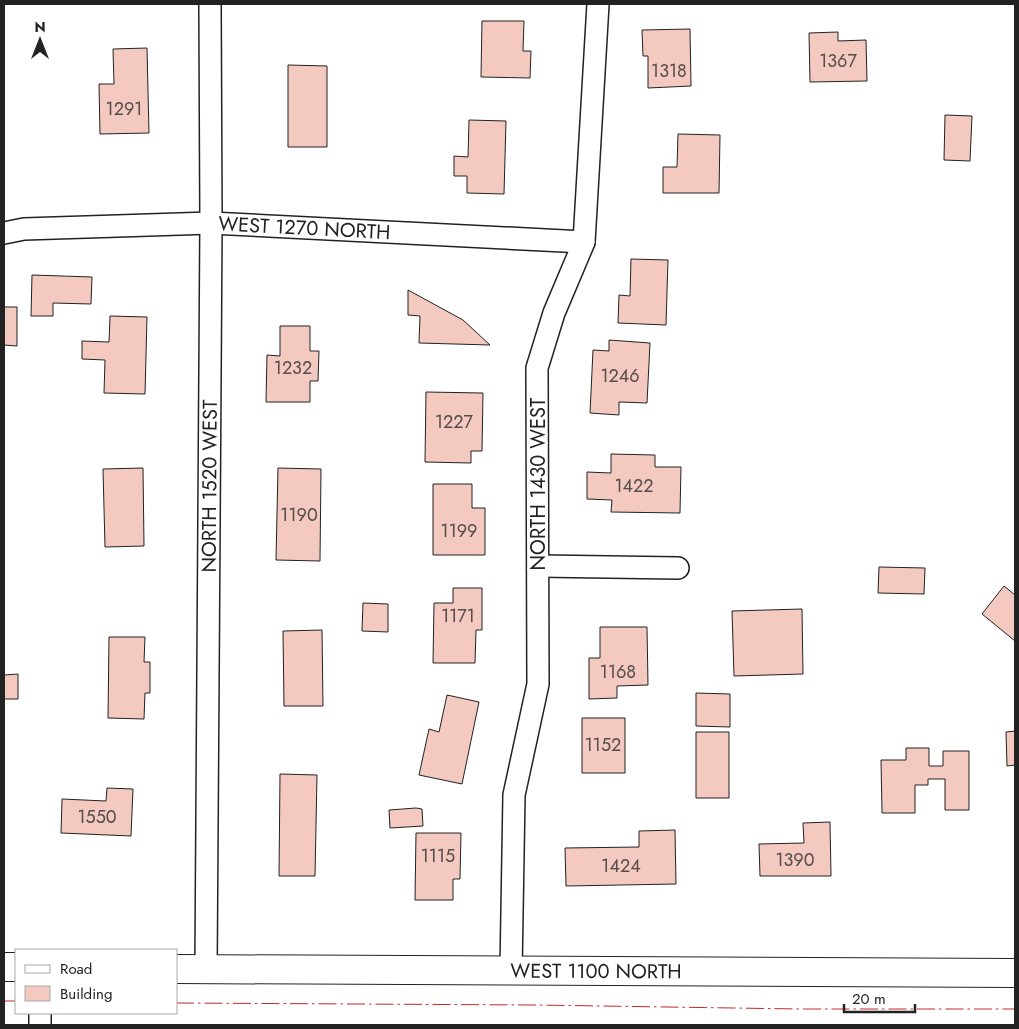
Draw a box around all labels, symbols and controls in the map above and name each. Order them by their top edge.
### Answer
north arrow [15,15,65,65]
text: N [34,17,46,37]
house number: 1367 [819,48,857,74]
house number: 1318 [651,58,687,84]
house number: 1291 [106,96,142,122]
street label: WEST 1270 NORTH [218,209,391,247]
house number: 1232 [274,355,312,381]
house number: 1246 [600,363,640,389]
street label: NORTH 1430 WEST [524,397,553,570]
street label: NORTH 1520 WEST [195,399,225,573]
house number: 1227 [435,409,474,435]
house number: 1422 [614,473,654,499]
house number: 1190 [280,502,318,528]
house number: 1199 [441,518,477,544]
house number: 1171 [441,603,475,629]
house number: 1168 [600,659,636,685]
house number: 1152 [585,732,621,758]
house number: 1550 [77,804,117,830]
house number: 1115 [421,843,455,869]
house number: 1390 [775,847,815,873]
house number: 1424 [601,853,641,879]
legend [15,949,178,1014]
street label: WEST 1100 NORTH [510,957,682,986]
text: Road [60,958,92,980]
scale bar [844,982,915,1014]
text: Building [60,983,112,1005]
text: 20 m [852,988,886,1010]

